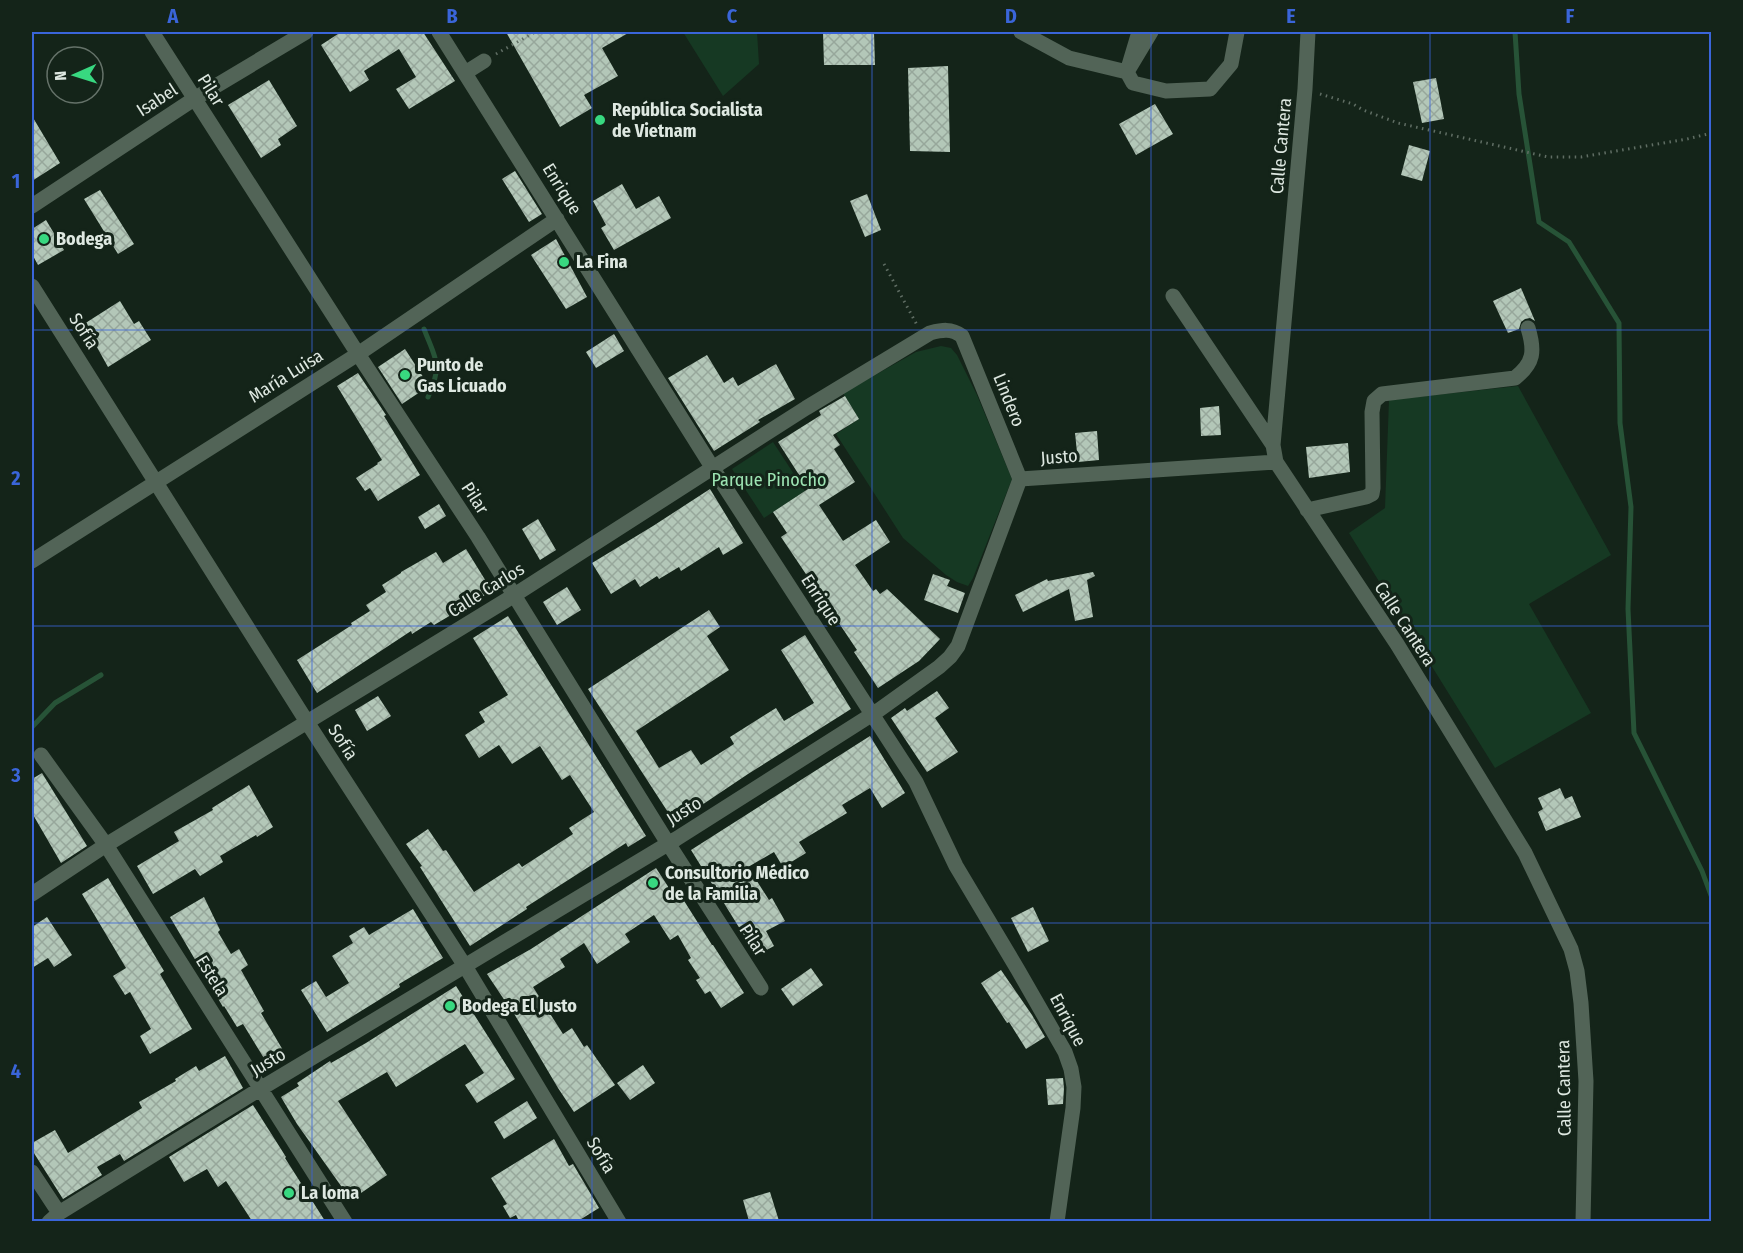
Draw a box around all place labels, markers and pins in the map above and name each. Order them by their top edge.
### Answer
place label: República Socialista de Vietnam [612,99,763,142]
marker: República Socialista de Vietnam [593,113,607,127]
place label: Bodega [56,228,112,250]
marker: Bodega [37,232,51,246]
place label: La Fina [576,251,628,273]
marker: La Fina [557,255,571,269]
place label: Punto de Gas Licuado [417,354,507,397]
marker: Punto de Gas Licuado [398,368,412,382]
place label: Consultorio Médico de la Familia [665,862,810,905]
marker: Consultorio Médico de la Familia [646,876,660,890]
place label: Bodega El Justo [462,995,577,1017]
marker: Bodega El Justo [443,999,457,1013]
place label: La loma [301,1182,359,1204]
marker: La loma [282,1186,296,1200]

